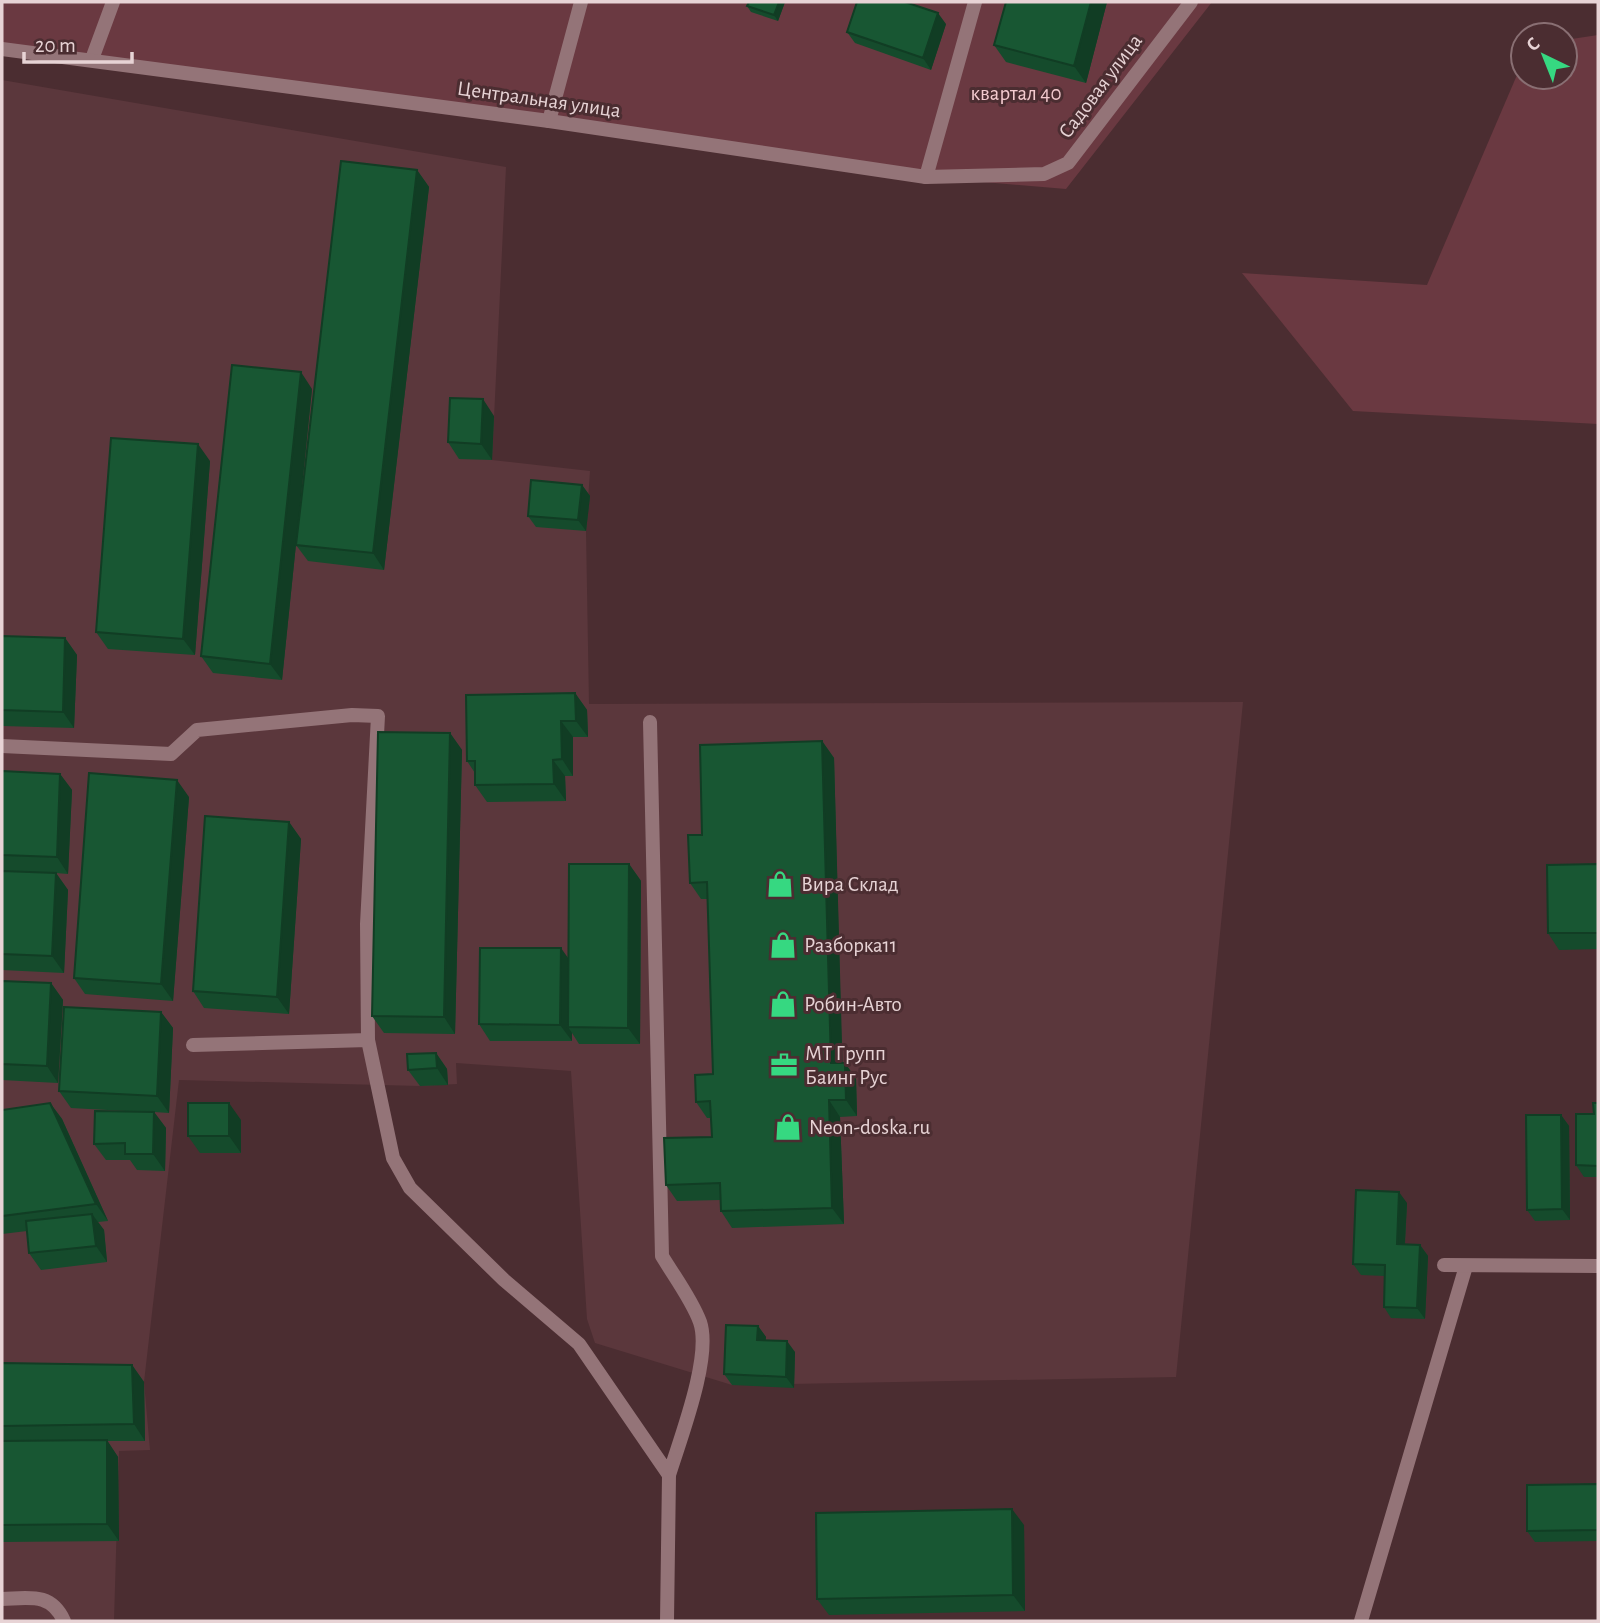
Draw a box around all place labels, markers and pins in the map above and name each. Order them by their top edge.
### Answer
shop icon: Вира Склад [765,869,795,899]
place label: Вира Склад [801,874,899,895]
shop icon: Разборка11 [768,930,798,960]
place label: Разборка11 [804,935,897,956]
shop icon: Робин-Авто [768,989,798,1019]
place label: Робин-Авто [804,994,902,1015]
place label: МТ Групп Баинг Рус [805,1043,887,1088]
office icon: МТ Групп Баинг Рус [769,1050,799,1080]
shop icon: Neon-doska.ru [773,1112,803,1142]
place label: Neon-doska.ru [809,1117,930,1138]

